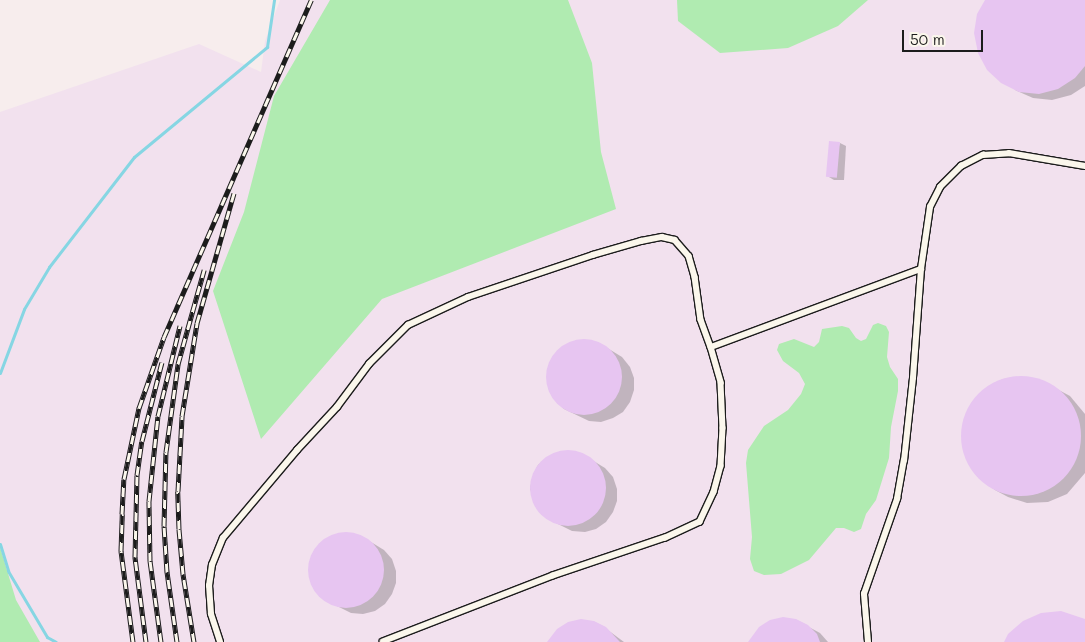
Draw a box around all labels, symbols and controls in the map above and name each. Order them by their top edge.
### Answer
scale bar [905,20,986,52]
text: 50 m [910,29,945,49]

